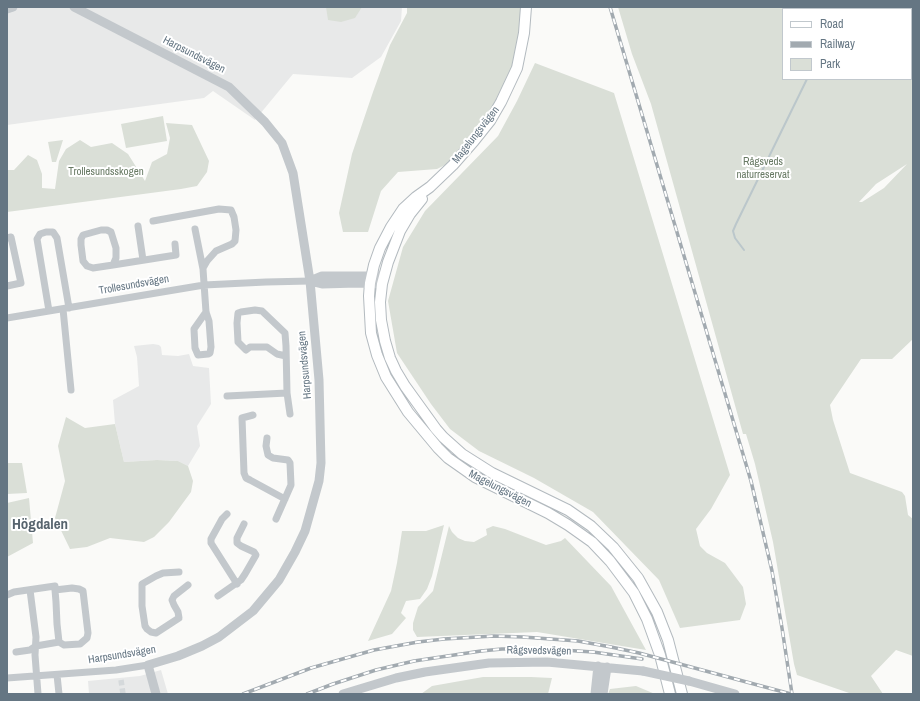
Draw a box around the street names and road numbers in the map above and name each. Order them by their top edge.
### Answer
street label: Harpsundsvägen [161,34,227,76]
street label: Magelungsvägen [450,104,502,166]
street label: Trollesundsvägen [98,272,170,298]
street label: Harpsundsvägen [295,330,315,400]
street label: Magelungsvägen [466,468,534,510]
street label: Harpsundsvägen [87,643,157,667]
street label: Rågsvedsvägen [507,644,571,658]

